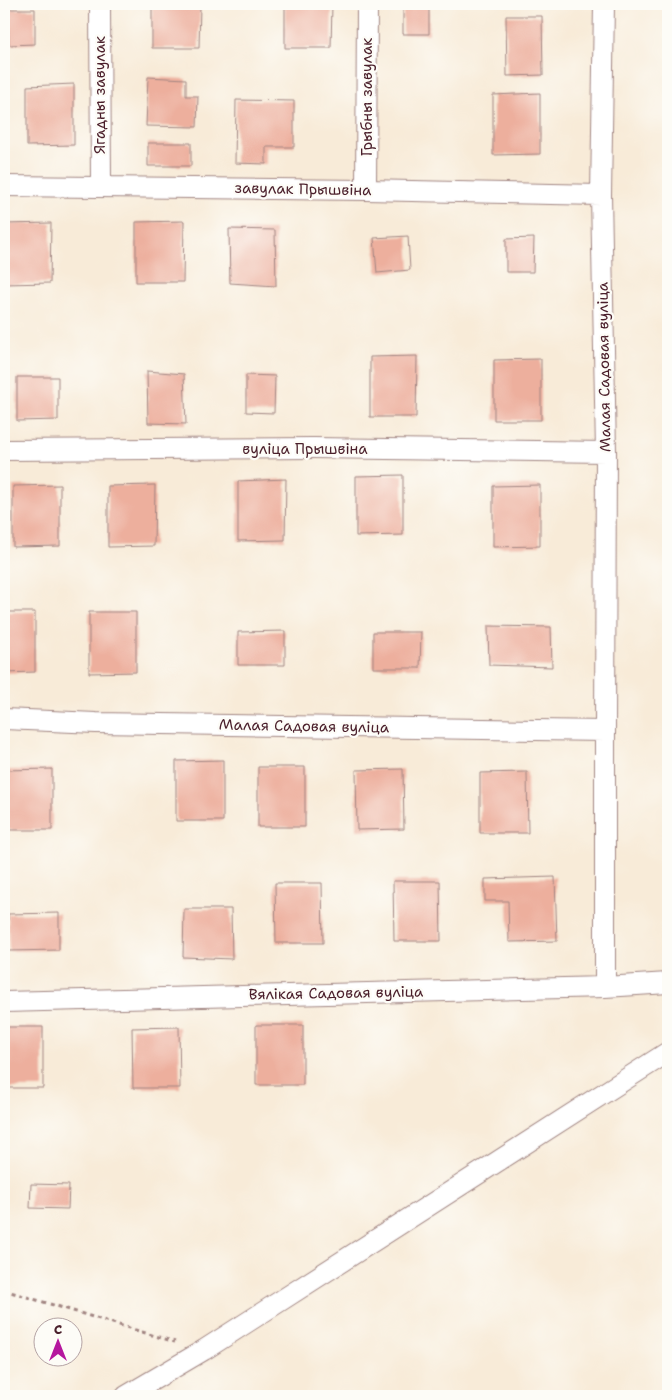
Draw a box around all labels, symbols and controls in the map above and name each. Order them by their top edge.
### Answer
street label: Ягадны завулак [90,36,110,154]
street label: Грыбны завулак [357,38,377,156]
street label: завулак Прышвіна [234,178,372,200]
street label: Малая Садовая вуліца [593,281,615,452]
street label: вуліца Прышвіна [242,439,368,459]
street label: Малая Садовая вуліца [219,715,390,737]
street label: Вялікая Садовая вуліца [249,981,424,1005]
north arrow [32,1318,82,1368]
text: С [54,1320,62,1338]

